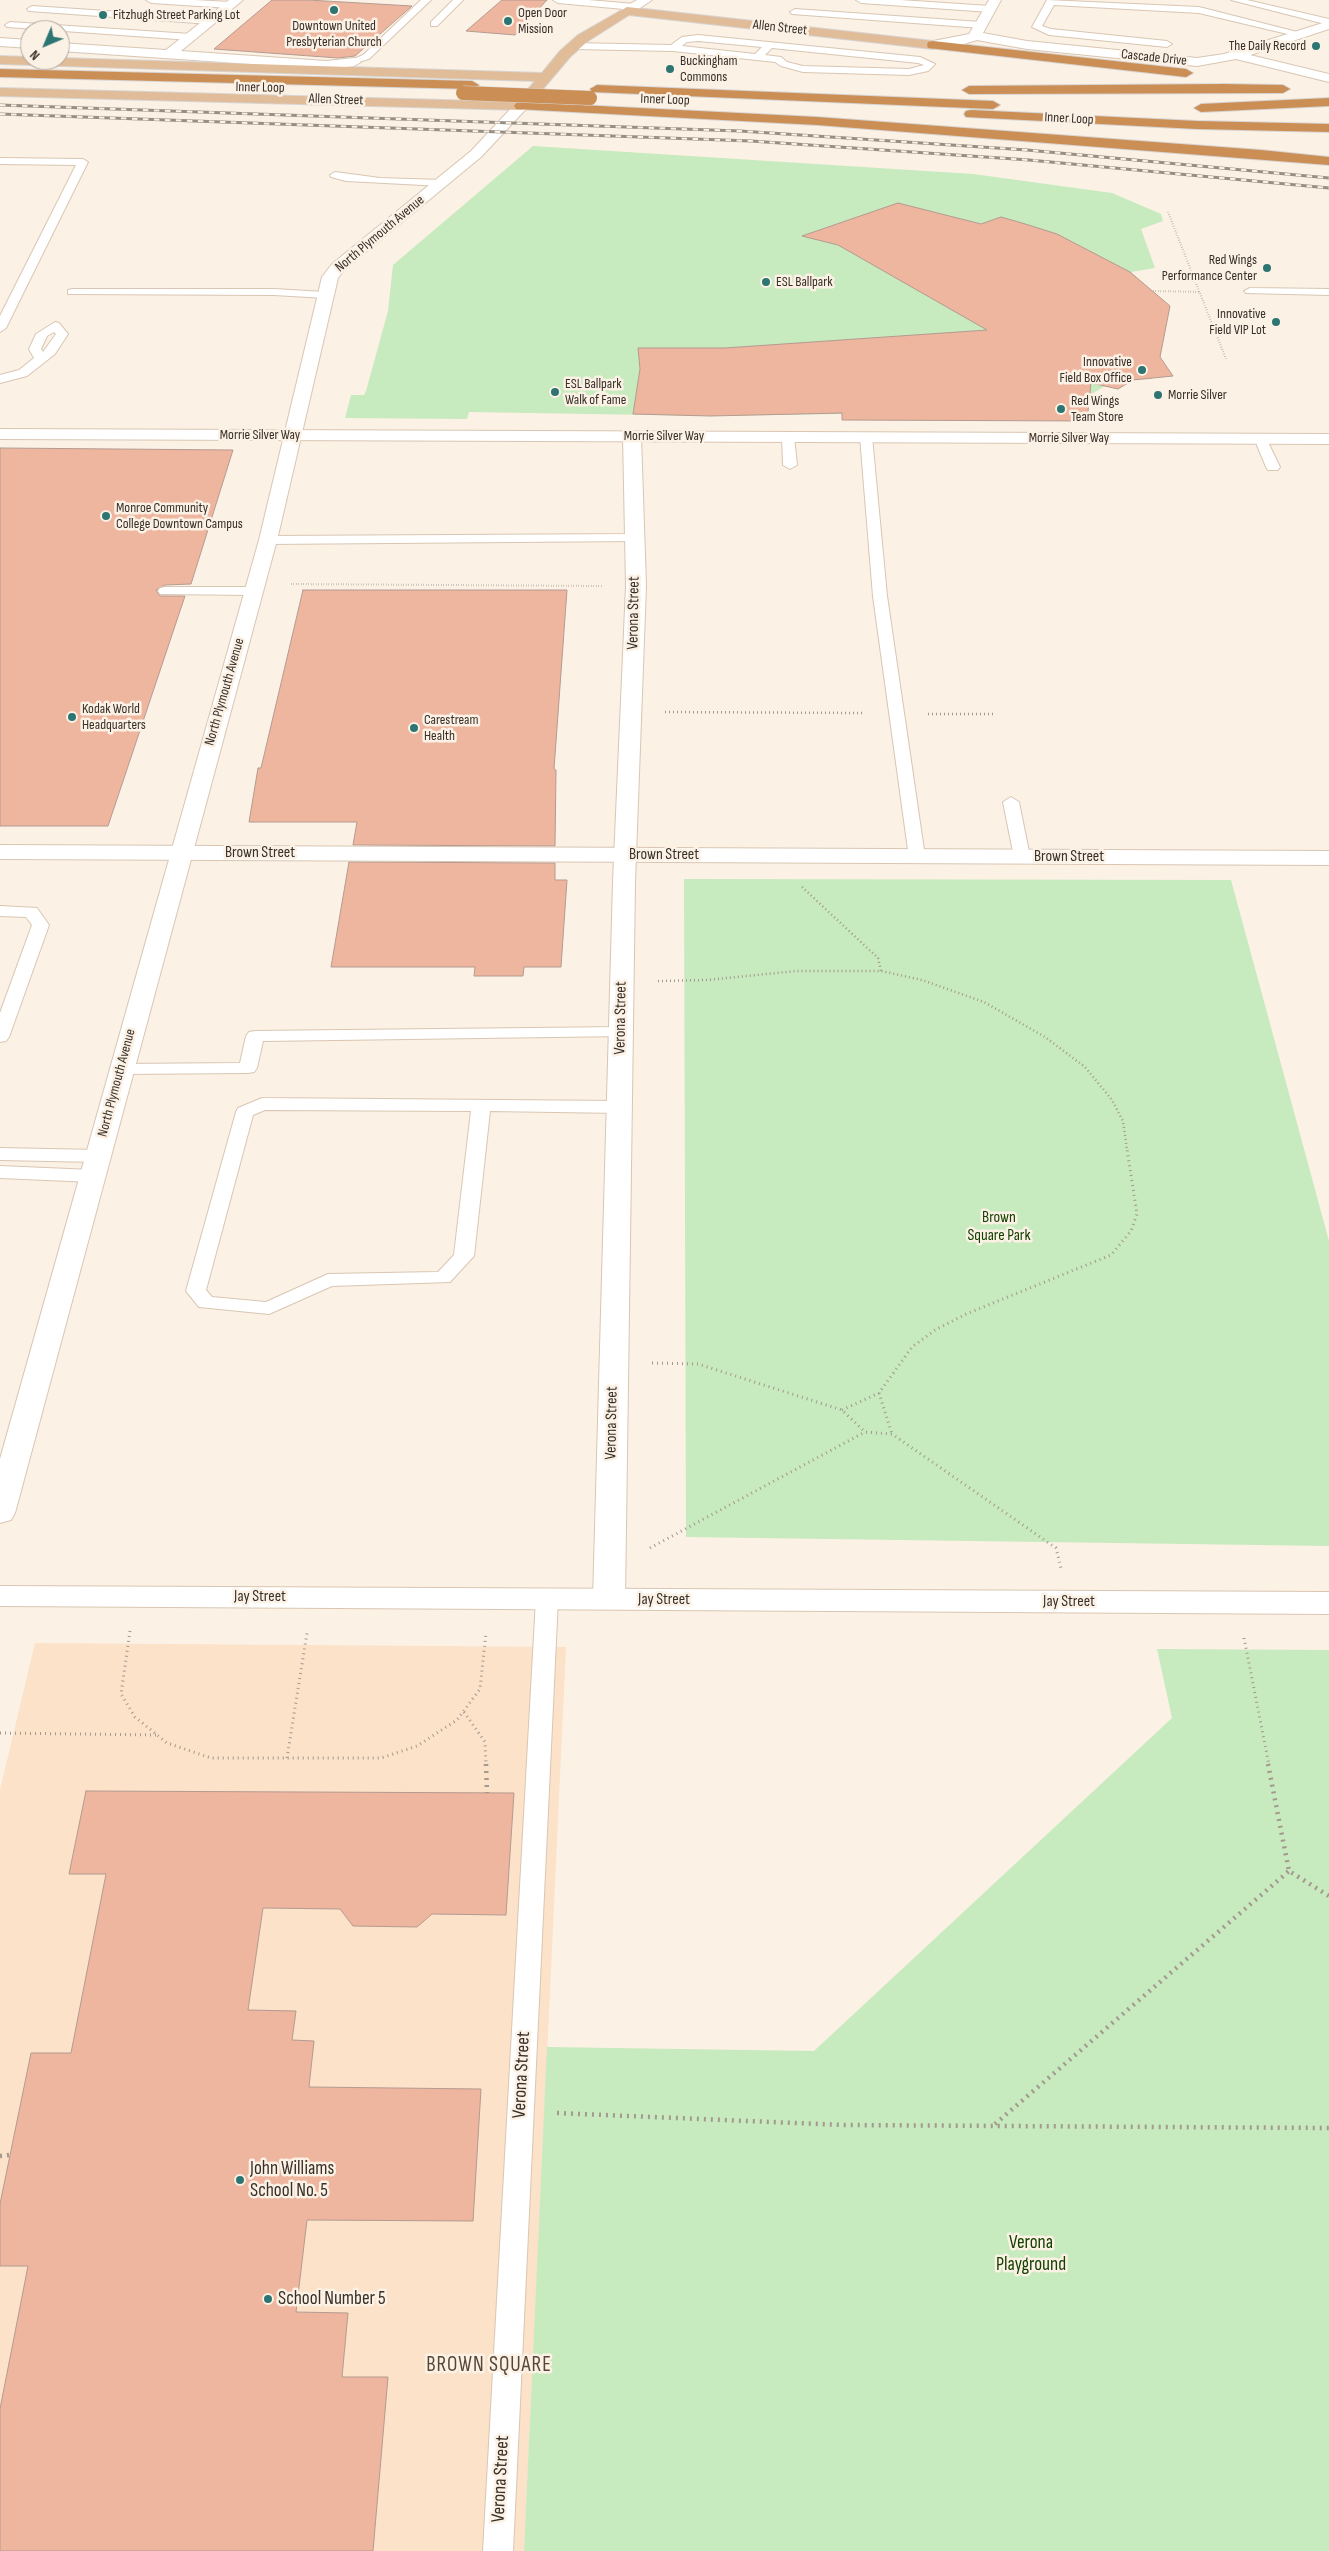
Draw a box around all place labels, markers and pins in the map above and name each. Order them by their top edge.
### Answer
marker: Downtown United Presbyterian Church [328,4,340,16]
place label: Open Door Mission [518,5,567,38]
place label: Fitzhugh Street Parking Lot [113,7,240,23]
marker: Fitzhugh Street Parking Lot [97,9,109,21]
marker: Open Door Mission [502,15,514,27]
place label: Downtown United Presbyterian Church [286,18,382,50]
place label: The Daily Record [1229,38,1306,54]
marker: The Daily Record [1310,40,1322,52]
place label: Buckingham Commons [680,53,738,85]
marker: Buckingham Commons [664,63,676,75]
place label: Red Wings Performance Center [1162,252,1257,284]
marker: Red Wings Performance Center [1261,262,1273,274]
place label: ESL Ballpark [776,274,833,290]
marker: ESL Ballpark [760,276,772,288]
place label: Innovative Field VIP Lot [1209,306,1266,338]
marker: Innovative Field VIP Lot [1270,316,1282,328]
place label: Innovative Field Box Office [1059,354,1132,387]
marker: Innovative Field Box Office [1136,364,1148,376]
place label: ESL Ballpark Walk of Fame [565,376,626,408]
marker: ESL Ballpark Walk of Fame [549,386,561,398]
place label: Morrie Silver [1168,387,1227,403]
marker: Morrie Silver [1152,389,1164,401]
place label: Red Wings Team Store [1071,393,1123,426]
marker: Red Wings Team Store [1055,403,1067,415]
place label: Monroe Community College Downtown Campus [116,500,243,532]
marker: Monroe Community College Downtown Campus [100,510,112,522]
place label: Kodak World Headquarters [82,701,146,734]
marker: Kodak World Headquarters [66,711,78,723]
place label: Carestream Health [424,712,478,744]
marker: Carestream Health [408,722,420,734]
place label: John Williams School No. 5 [250,2158,334,2202]
marker: John Williams School No. 5 [234,2174,246,2186]
place label: School Number 5 [278,2288,386,2310]
marker: School Number 5 [262,2293,274,2305]

